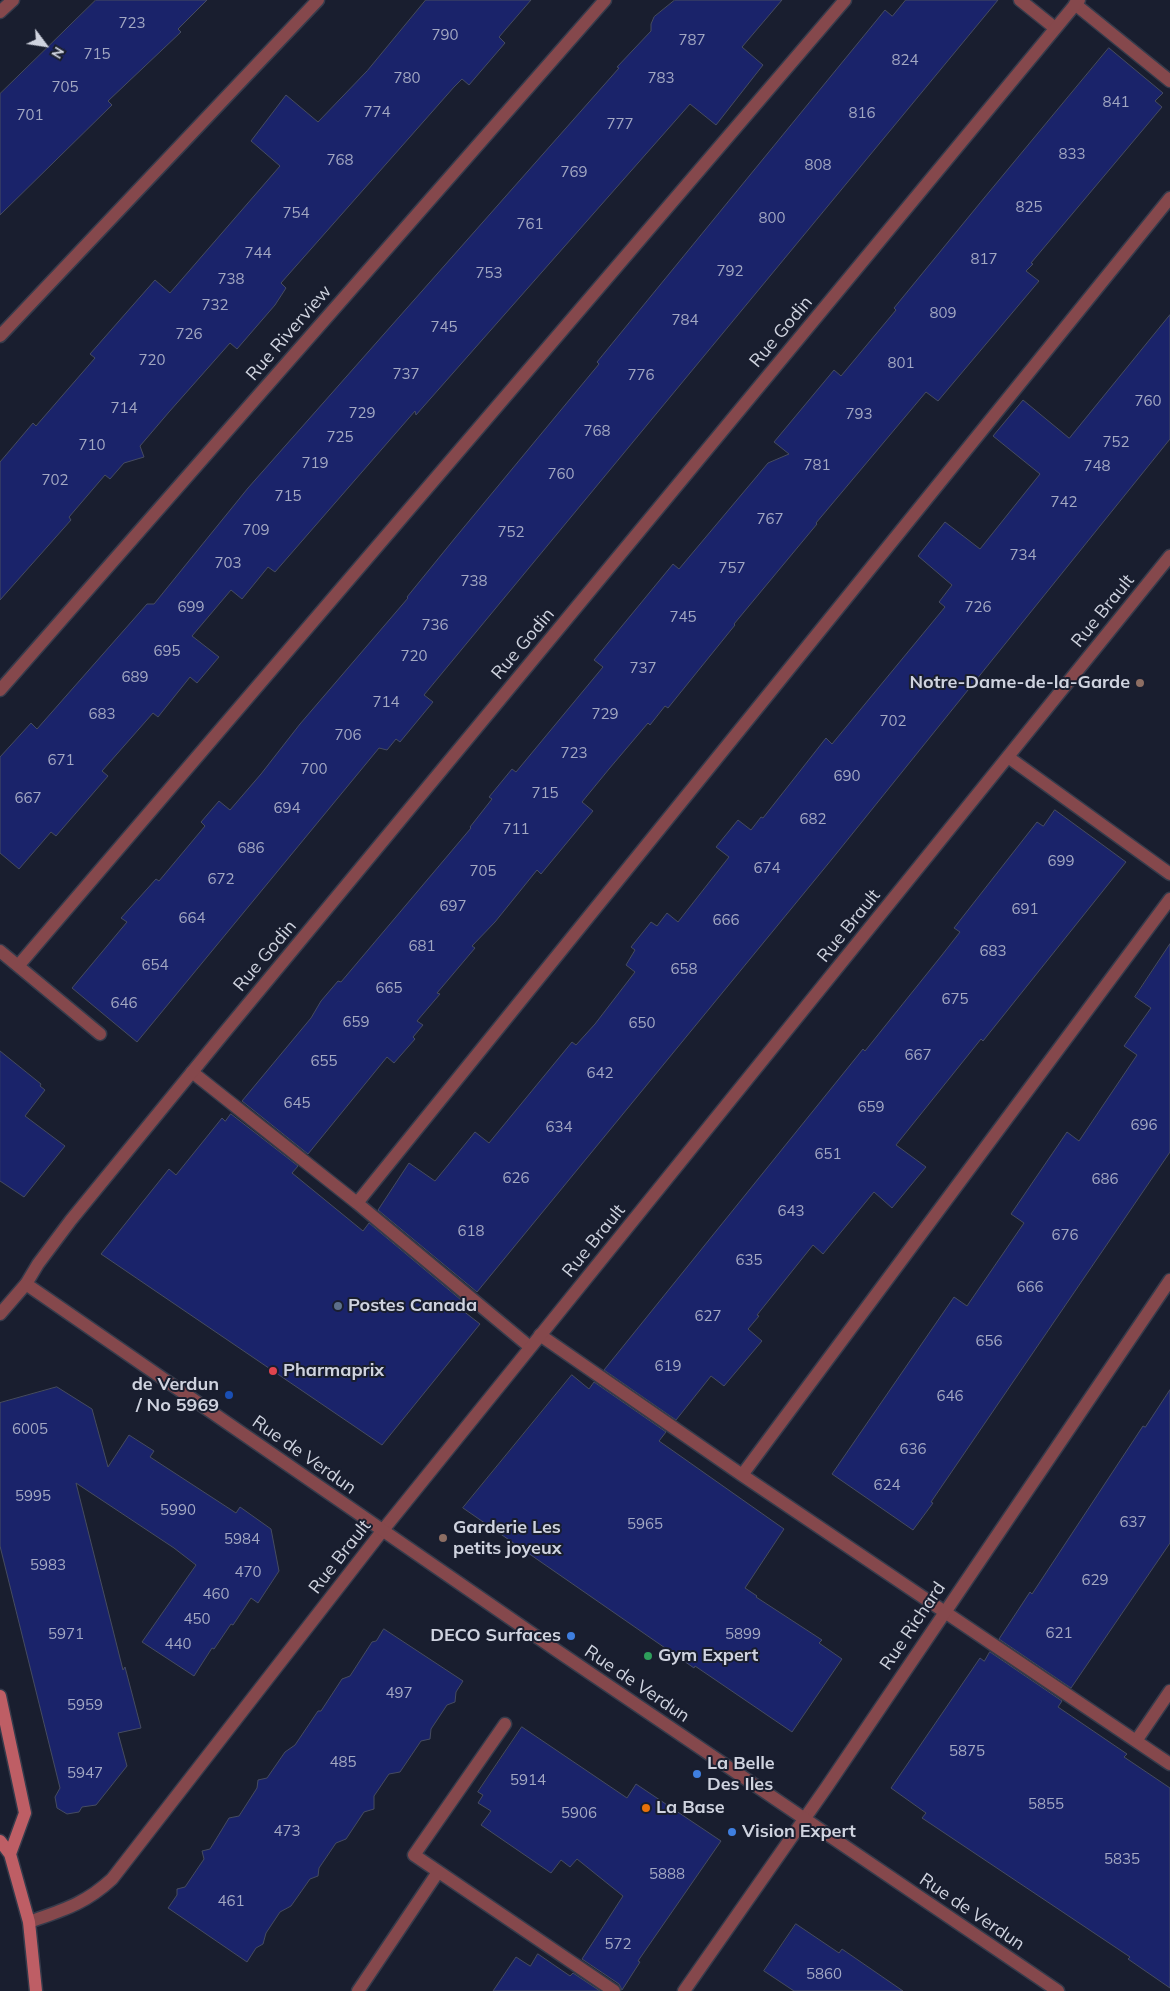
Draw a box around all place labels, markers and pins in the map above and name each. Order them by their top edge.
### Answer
place label: Notre-Dame-de-la-Garde [909,672,1130,694]
marker: Notre-Dame-de-la-Garde [1134,677,1146,689]
place label: Postes Canada [348,1295,477,1317]
marker: Postes Canada [332,1300,344,1312]
place label: Pharmaprix [283,1360,384,1382]
marker: Pharmaprix [267,1365,279,1377]
place label: de Verdun / No 5969 [132,1374,219,1416]
marker: de Verdun / No 5969 [223,1389,235,1401]
place label: Garderie Les petits joyeux [453,1517,562,1560]
marker: Garderie Les petits joyeux [437,1532,449,1544]
place label: DECO Surfaces [430,1625,561,1647]
marker: DECO Surfaces [565,1630,577,1642]
place label: Gym Expert [658,1645,758,1667]
marker: Gym Expert [642,1650,654,1662]
place label: La Belle Des Iles [707,1753,775,1796]
marker: La Belle Des Iles [691,1768,703,1780]
place label: La Base [656,1797,725,1819]
marker: La Base [640,1802,652,1814]
place label: Vision Expert [742,1821,856,1843]
marker: Vision Expert [726,1826,738,1838]

